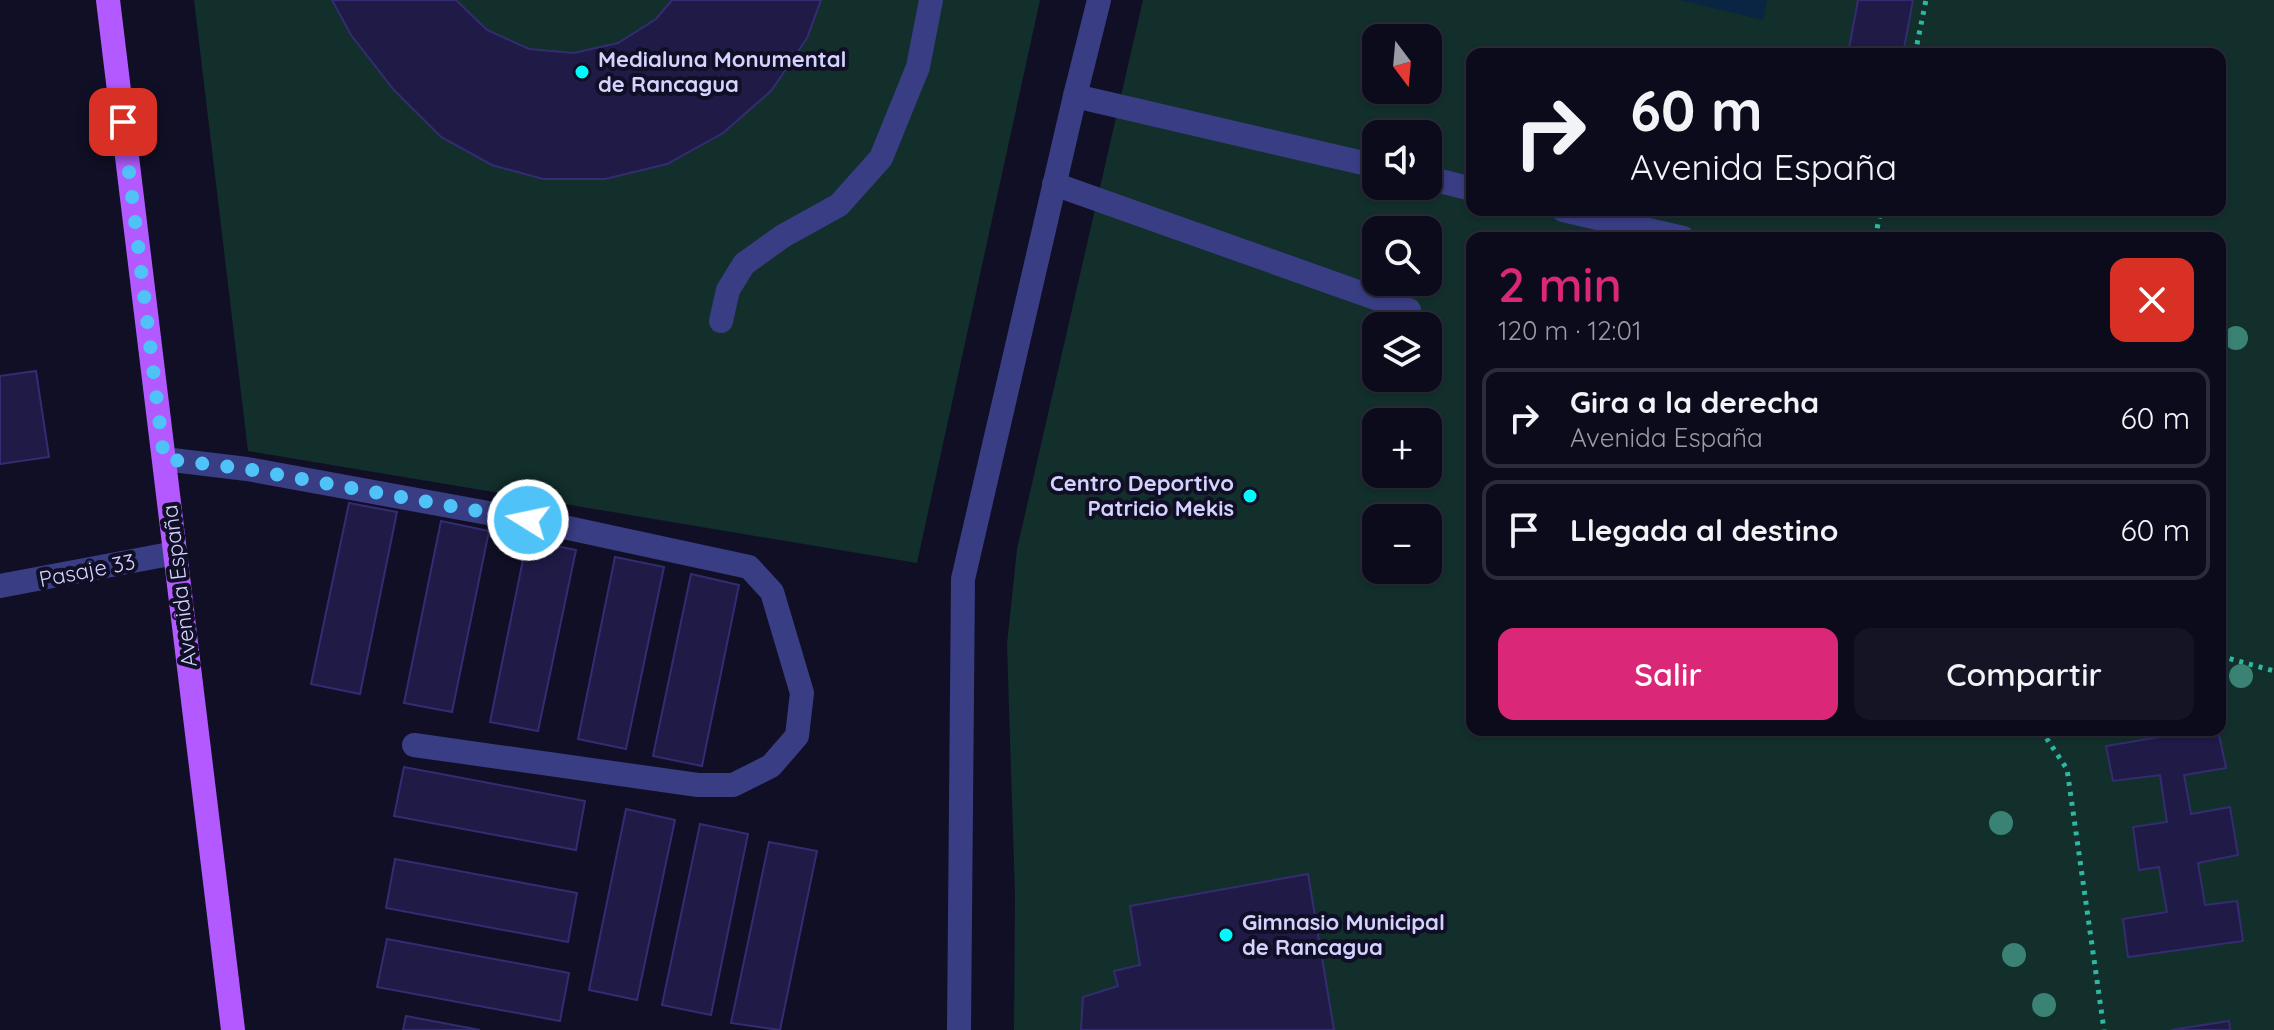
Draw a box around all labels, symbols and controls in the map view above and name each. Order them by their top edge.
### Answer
north arrow [1362,24,1442,104]
map controls [1362,24,1442,584]
place label: Medialuna Monumental de Rancagua [598,45,847,98]
marker: Medialuna Monumental de Rancagua [573,63,591,81]
text: 60 m [1630,75,1763,145]
icon: right [1498,80,1602,184]
pin [89,88,157,156]
icon: arrive [101,100,145,144]
button: sound [1362,120,1442,200]
text: Avenida España [1630,144,1897,189]
button: search [1362,216,1442,296]
text: 2 min [1498,254,1622,314]
button: close [2110,258,2194,342]
button: layers [1362,312,1442,392]
text: 120 m · 12:01 [1498,314,1642,347]
text: Gira a la derecha [1570,383,1819,421]
icon: right [1502,396,1546,440]
text: 60 m [2120,399,2190,437]
button: + [1362,408,1442,488]
text: Avenida España [1570,421,1763,454]
place label: Centro Deportivo Patricio Mekis [1050,469,1234,522]
position arrow [486,478,570,562]
marker: Centro Deportivo Patricio Mekis [1241,487,1259,505]
street label: Avenida España [155,503,203,669]
button: − [1362,504,1442,584]
icon: arrive [1502,508,1546,552]
text: Llegada al destino [1570,511,1838,549]
text: 60 m [2120,511,2190,549]
street label: Pasaje 33 [36,547,138,593]
button: Salir [1498,628,1838,720]
button: Compartir [1854,628,2194,720]
place label: Gimnasio Municipal de Rancagua [1242,908,1445,961]
marker: Gimnasio Municipal de Rancagua [1217,926,1235,944]

